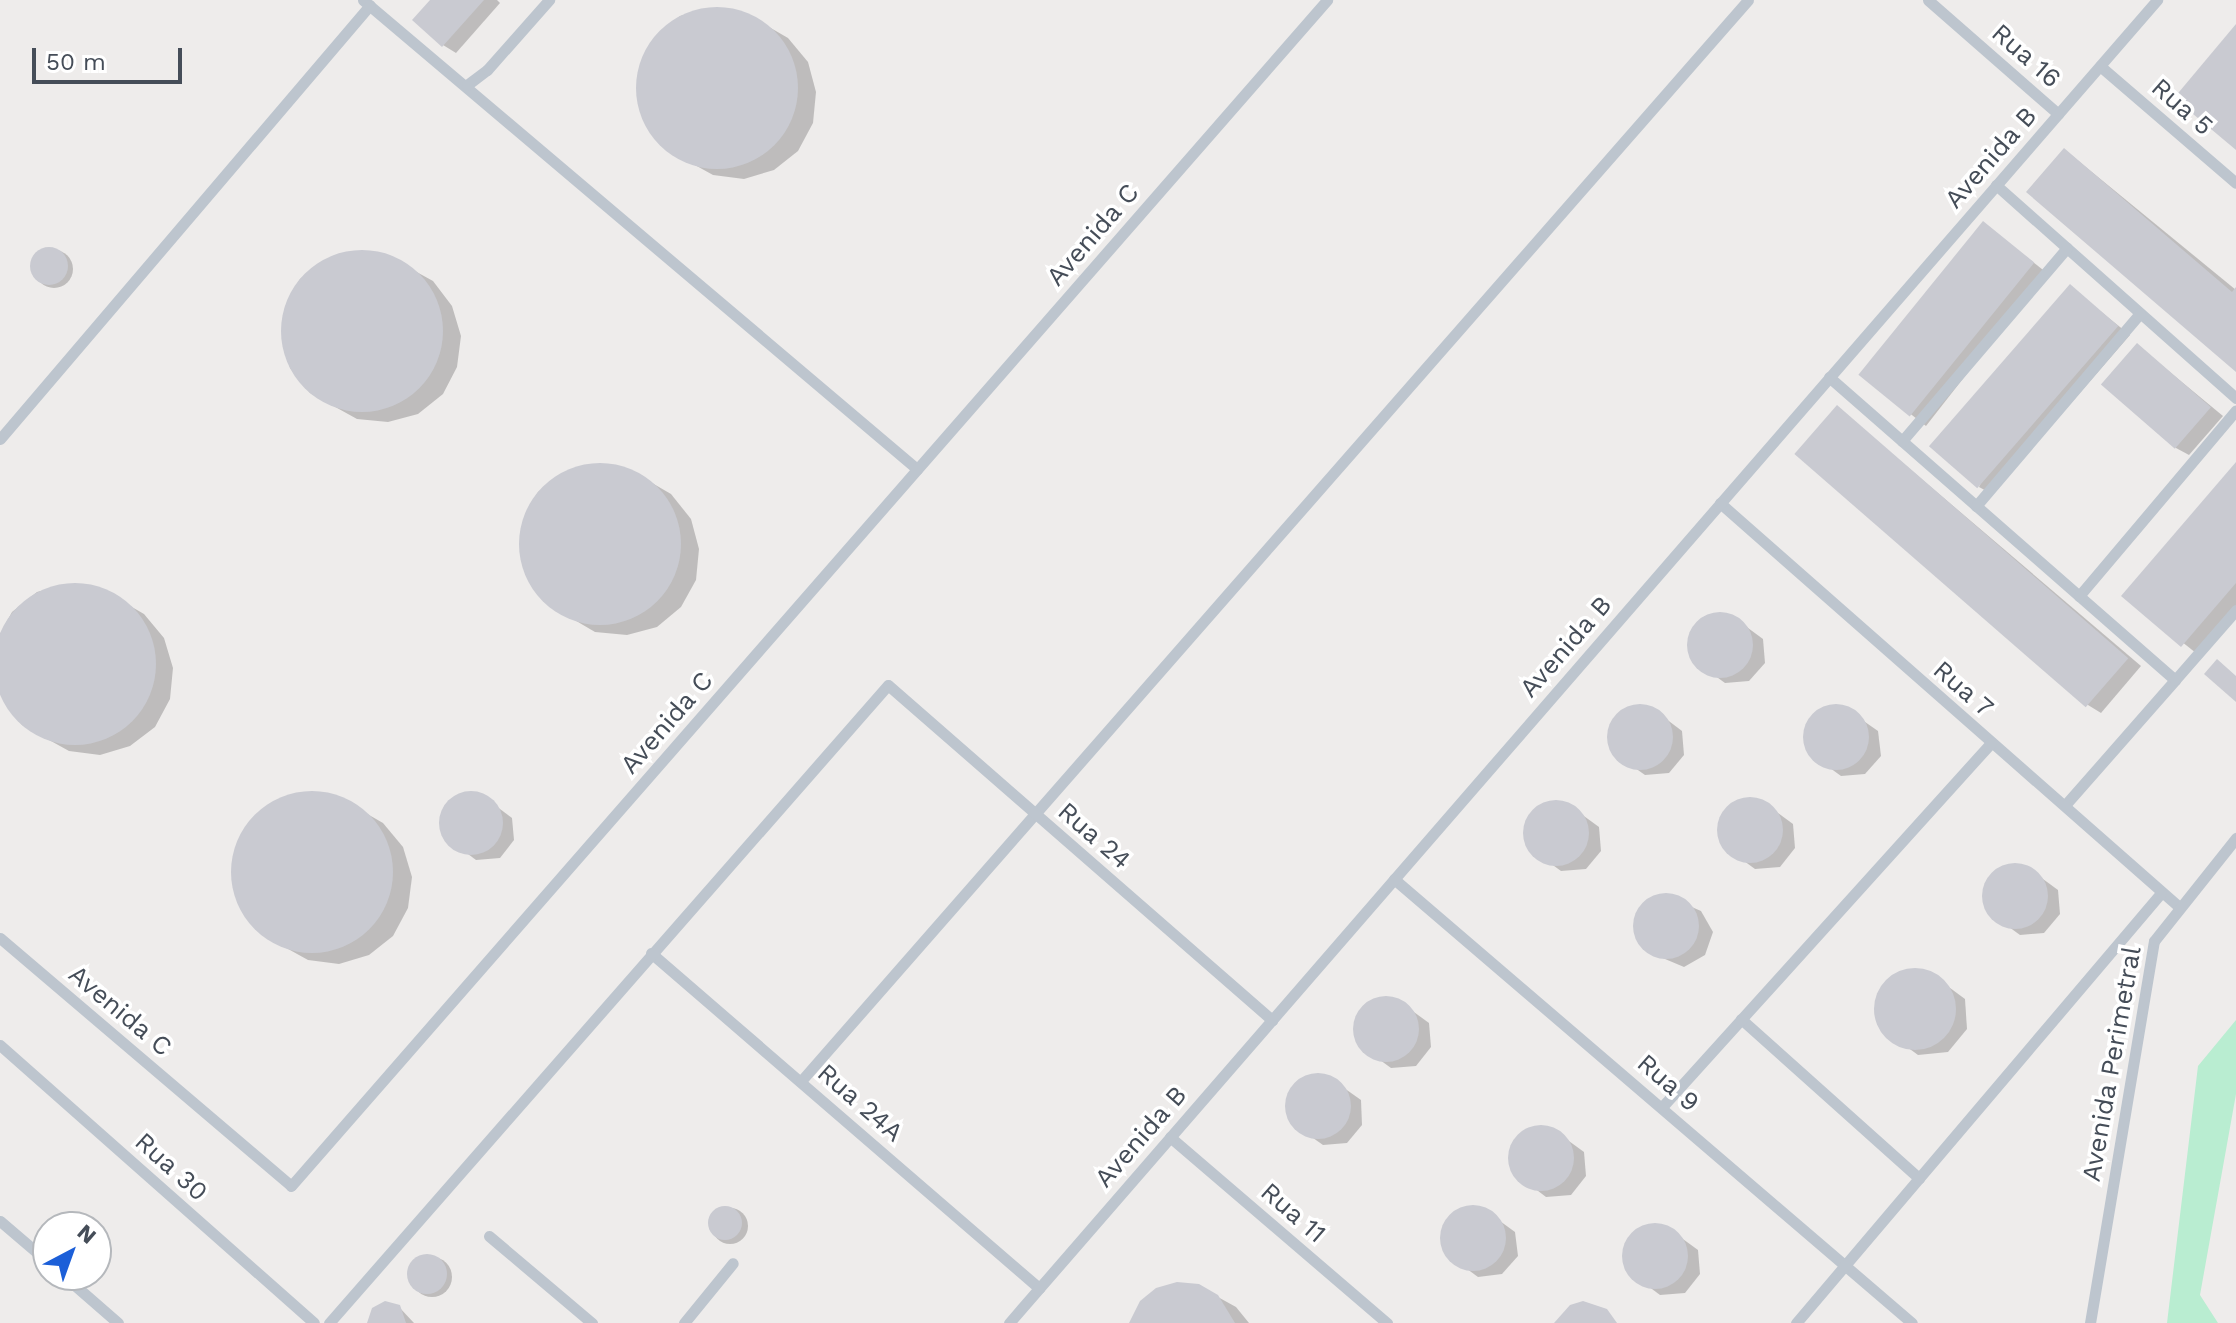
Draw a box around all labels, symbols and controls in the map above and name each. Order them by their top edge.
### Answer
street label: Rua 16 [1985,17,2067,95]
scale bar [36,32,186,82]
text: 50 m [46,48,106,76]
street label: Rua 5 [2145,72,2219,142]
street label: Avenida B [1938,101,2044,215]
street label: Avenida C [1040,177,1146,293]
street label: Avenida B [1513,590,1619,704]
street label: Rua 7 [1926,654,2000,724]
street label: Avenida C [614,665,720,781]
street label: Rua 24 [1051,796,1137,876]
street label: Avenida Perimetral [2076,944,2148,1184]
street label: Avenida C [62,959,178,1063]
street label: Rua 9 [1630,1047,1706,1119]
street label: Rua 24A [811,1057,909,1149]
street label: Avenida B [1088,1080,1194,1194]
street label: Rua 30 [128,1126,214,1208]
street label: Rua 11 [1254,1176,1332,1250]
north arrow [32,1211,112,1291]
text: N [72,1219,101,1249]

